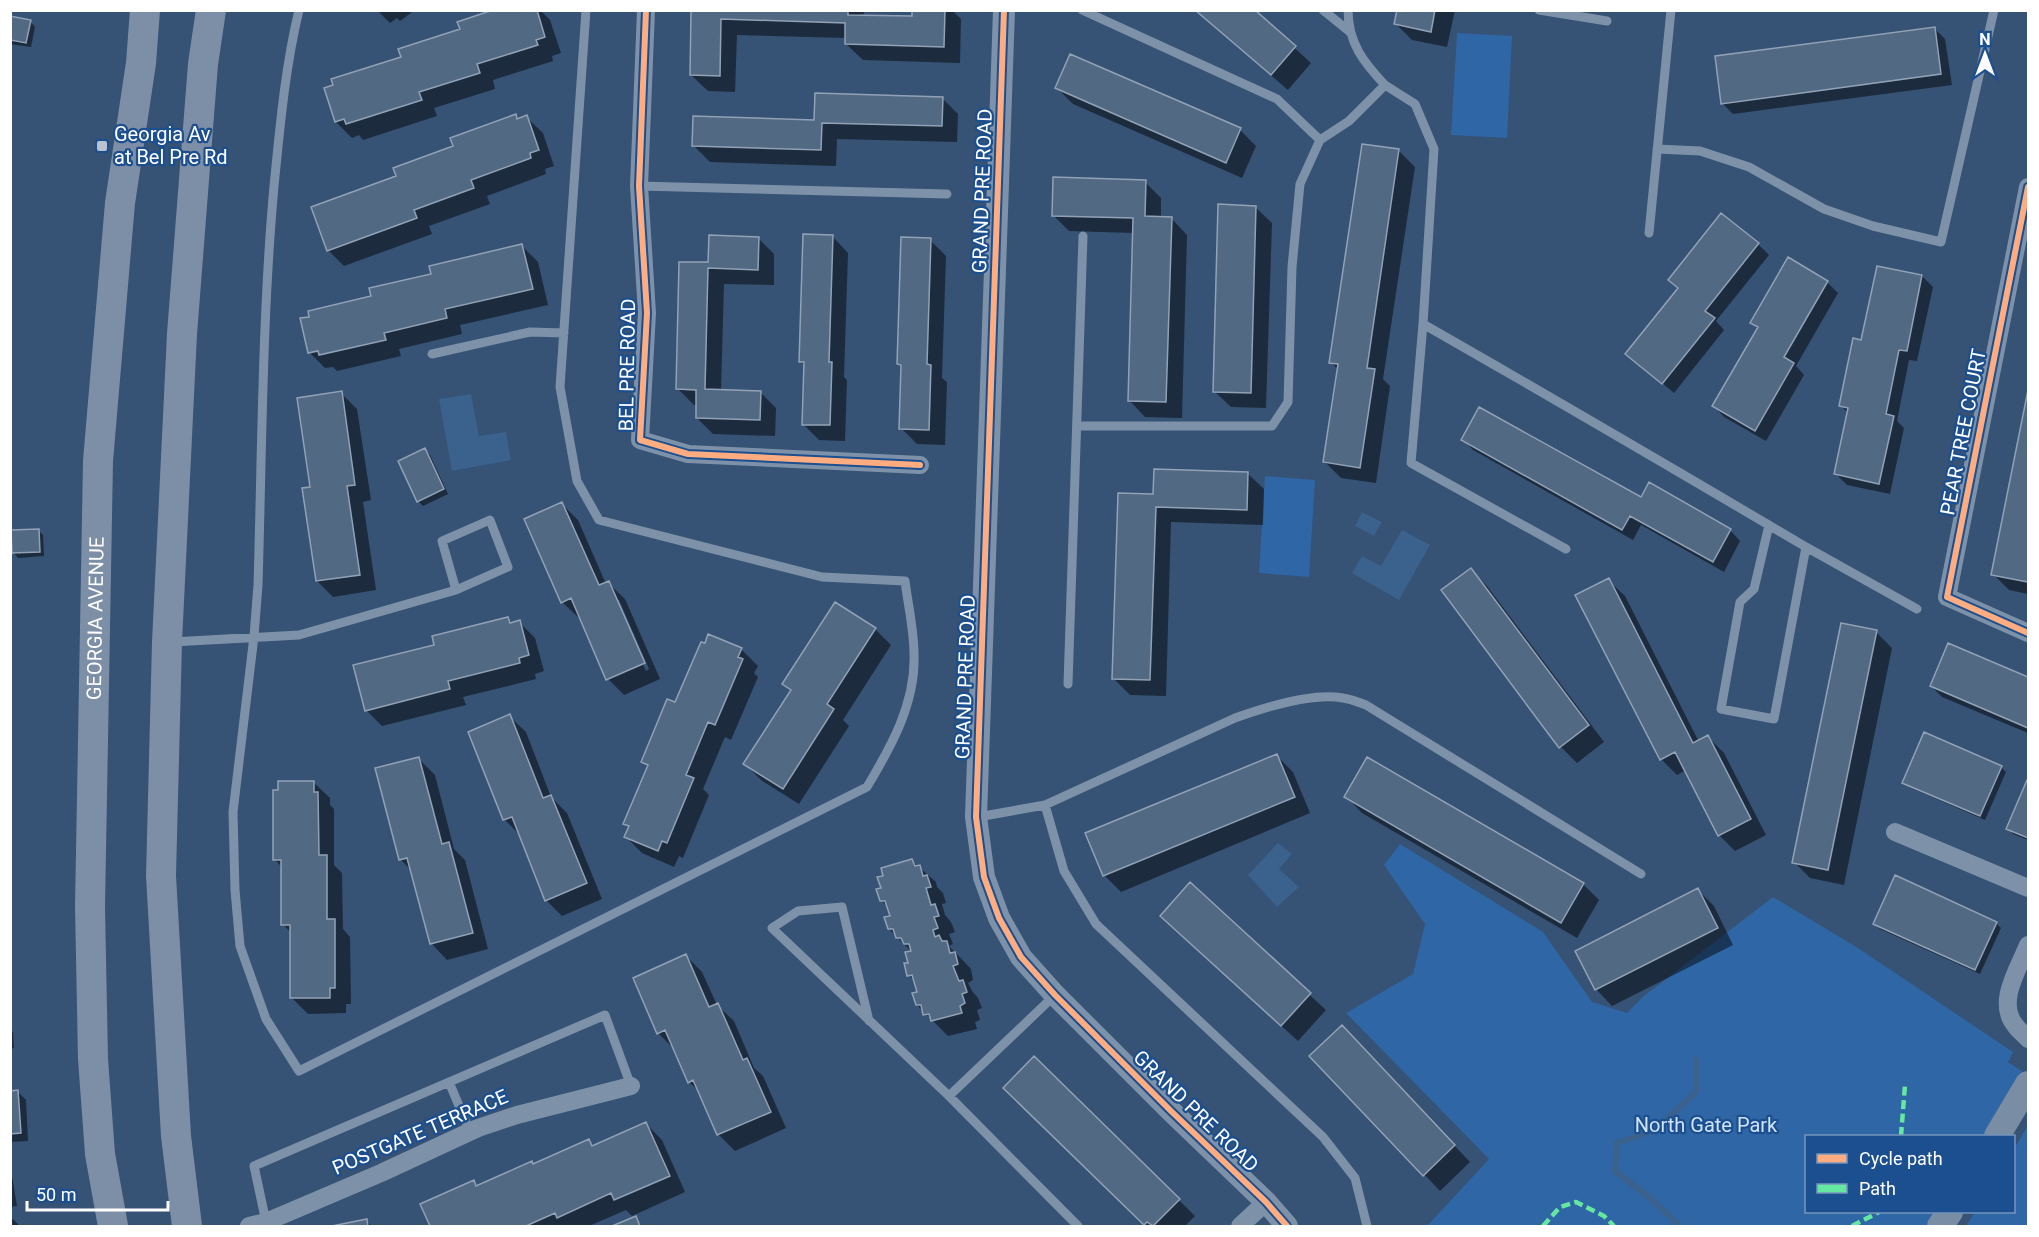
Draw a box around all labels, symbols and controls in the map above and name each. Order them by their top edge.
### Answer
north arrow [1955,24,2015,84]
text: N [1979,30,1991,49]
street label: GRAND PRE ROAD [967,108,997,274]
place label: Georgia Av at Bel Pre Rd [114,122,228,169]
marker: Georgia Av at Bel Pre Rd [95,139,109,153]
street label: BEL PRE ROAD [614,298,640,432]
street label: PEAR TREE COURT [1935,347,1991,517]
street label: GEORGIA AVENUE [82,537,109,700]
street label: GRAND PRE ROAD [950,594,980,760]
street label: GRAND PRE ROAD [1128,1045,1264,1177]
street label: POSTGATE TERRACE [329,1084,511,1180]
park label: North Gate Park [1635,1113,1778,1137]
legend [1805,1135,2015,1213]
text: Cycle path [1859,1148,1943,1169]
scale bar [27,1174,168,1212]
text: Path [1859,1178,1896,1199]
text: 50 m [36,1184,76,1205]

